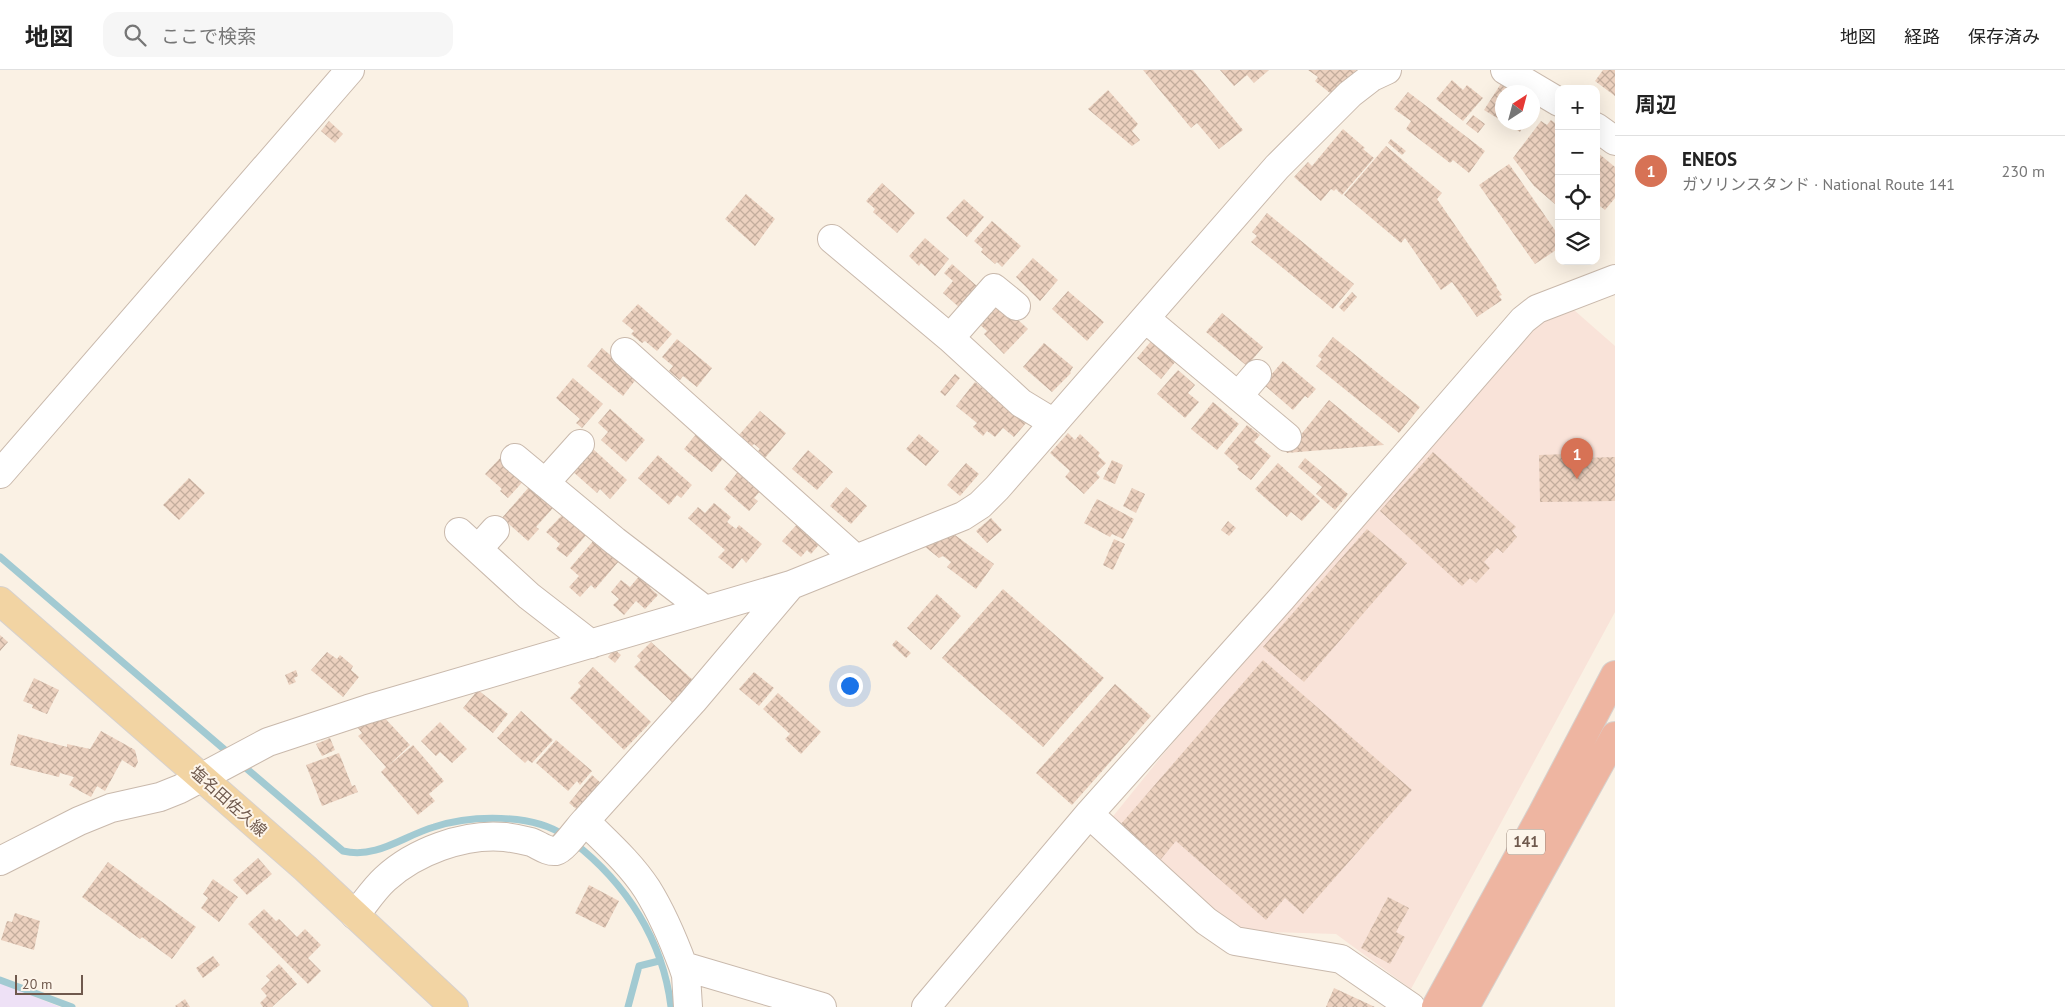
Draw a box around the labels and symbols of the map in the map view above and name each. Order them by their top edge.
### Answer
north arrow [1495,85,1540,130]
pin: 1 [1561,438,1593,479]
your location [837,673,863,699]
street label: 塩名田佐久線 [187,761,271,841]
road number: 141 [1507,830,1545,854]
scale bar [15,972,82,995]

